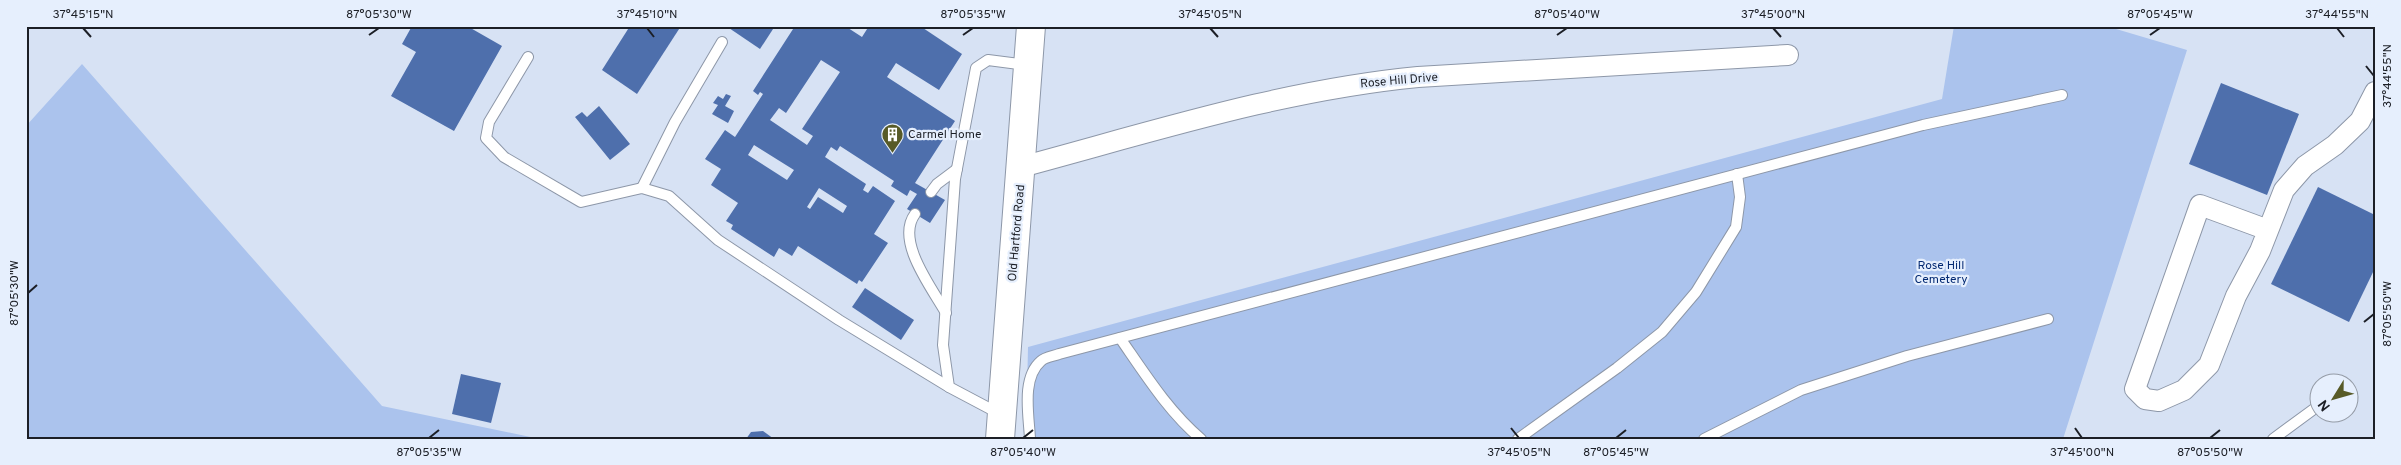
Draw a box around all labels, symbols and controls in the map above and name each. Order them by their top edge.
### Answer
text: 37°45'15"N [52,7,114,23]
text: 87°05'30"W [346,7,412,23]
text: 37°45'10"N [616,7,678,23]
text: 87°05'35"W [940,7,1006,23]
text: 37°45'05"N [1178,7,1242,23]
text: 87°05'40"W [1534,7,1600,23]
text: 37°45'00"N [1741,7,1805,23]
text: 87°05'45"W [2127,7,2193,23]
text: 37°44'55"N [2305,7,2369,23]
text: 37°44'55"N [2380,44,2396,108]
street label: Rose Hill Drive [1360,70,1439,92]
building icon: Carmel Home [880,122,904,153]
place label: Carmel Home [908,127,981,143]
street label: Old Hartford Road [1005,184,1029,282]
park label: Rose Hill Cemetery [1914,258,1968,288]
text: 87°05'30"W [7,260,23,326]
text: 87°05'50"W [2380,281,2396,347]
north arrow [2308,372,2358,422]
text: N [2315,396,2335,414]
text: 87°05'35"W [396,445,462,461]
text: 87°05'40"W [990,445,1056,461]
text: 37°45'05"N [1487,445,1551,461]
text: 87°05'45"W [1583,445,1649,461]
text: 37°45'00"N [2050,445,2114,461]
text: 87°05'50"W [2177,445,2243,461]

